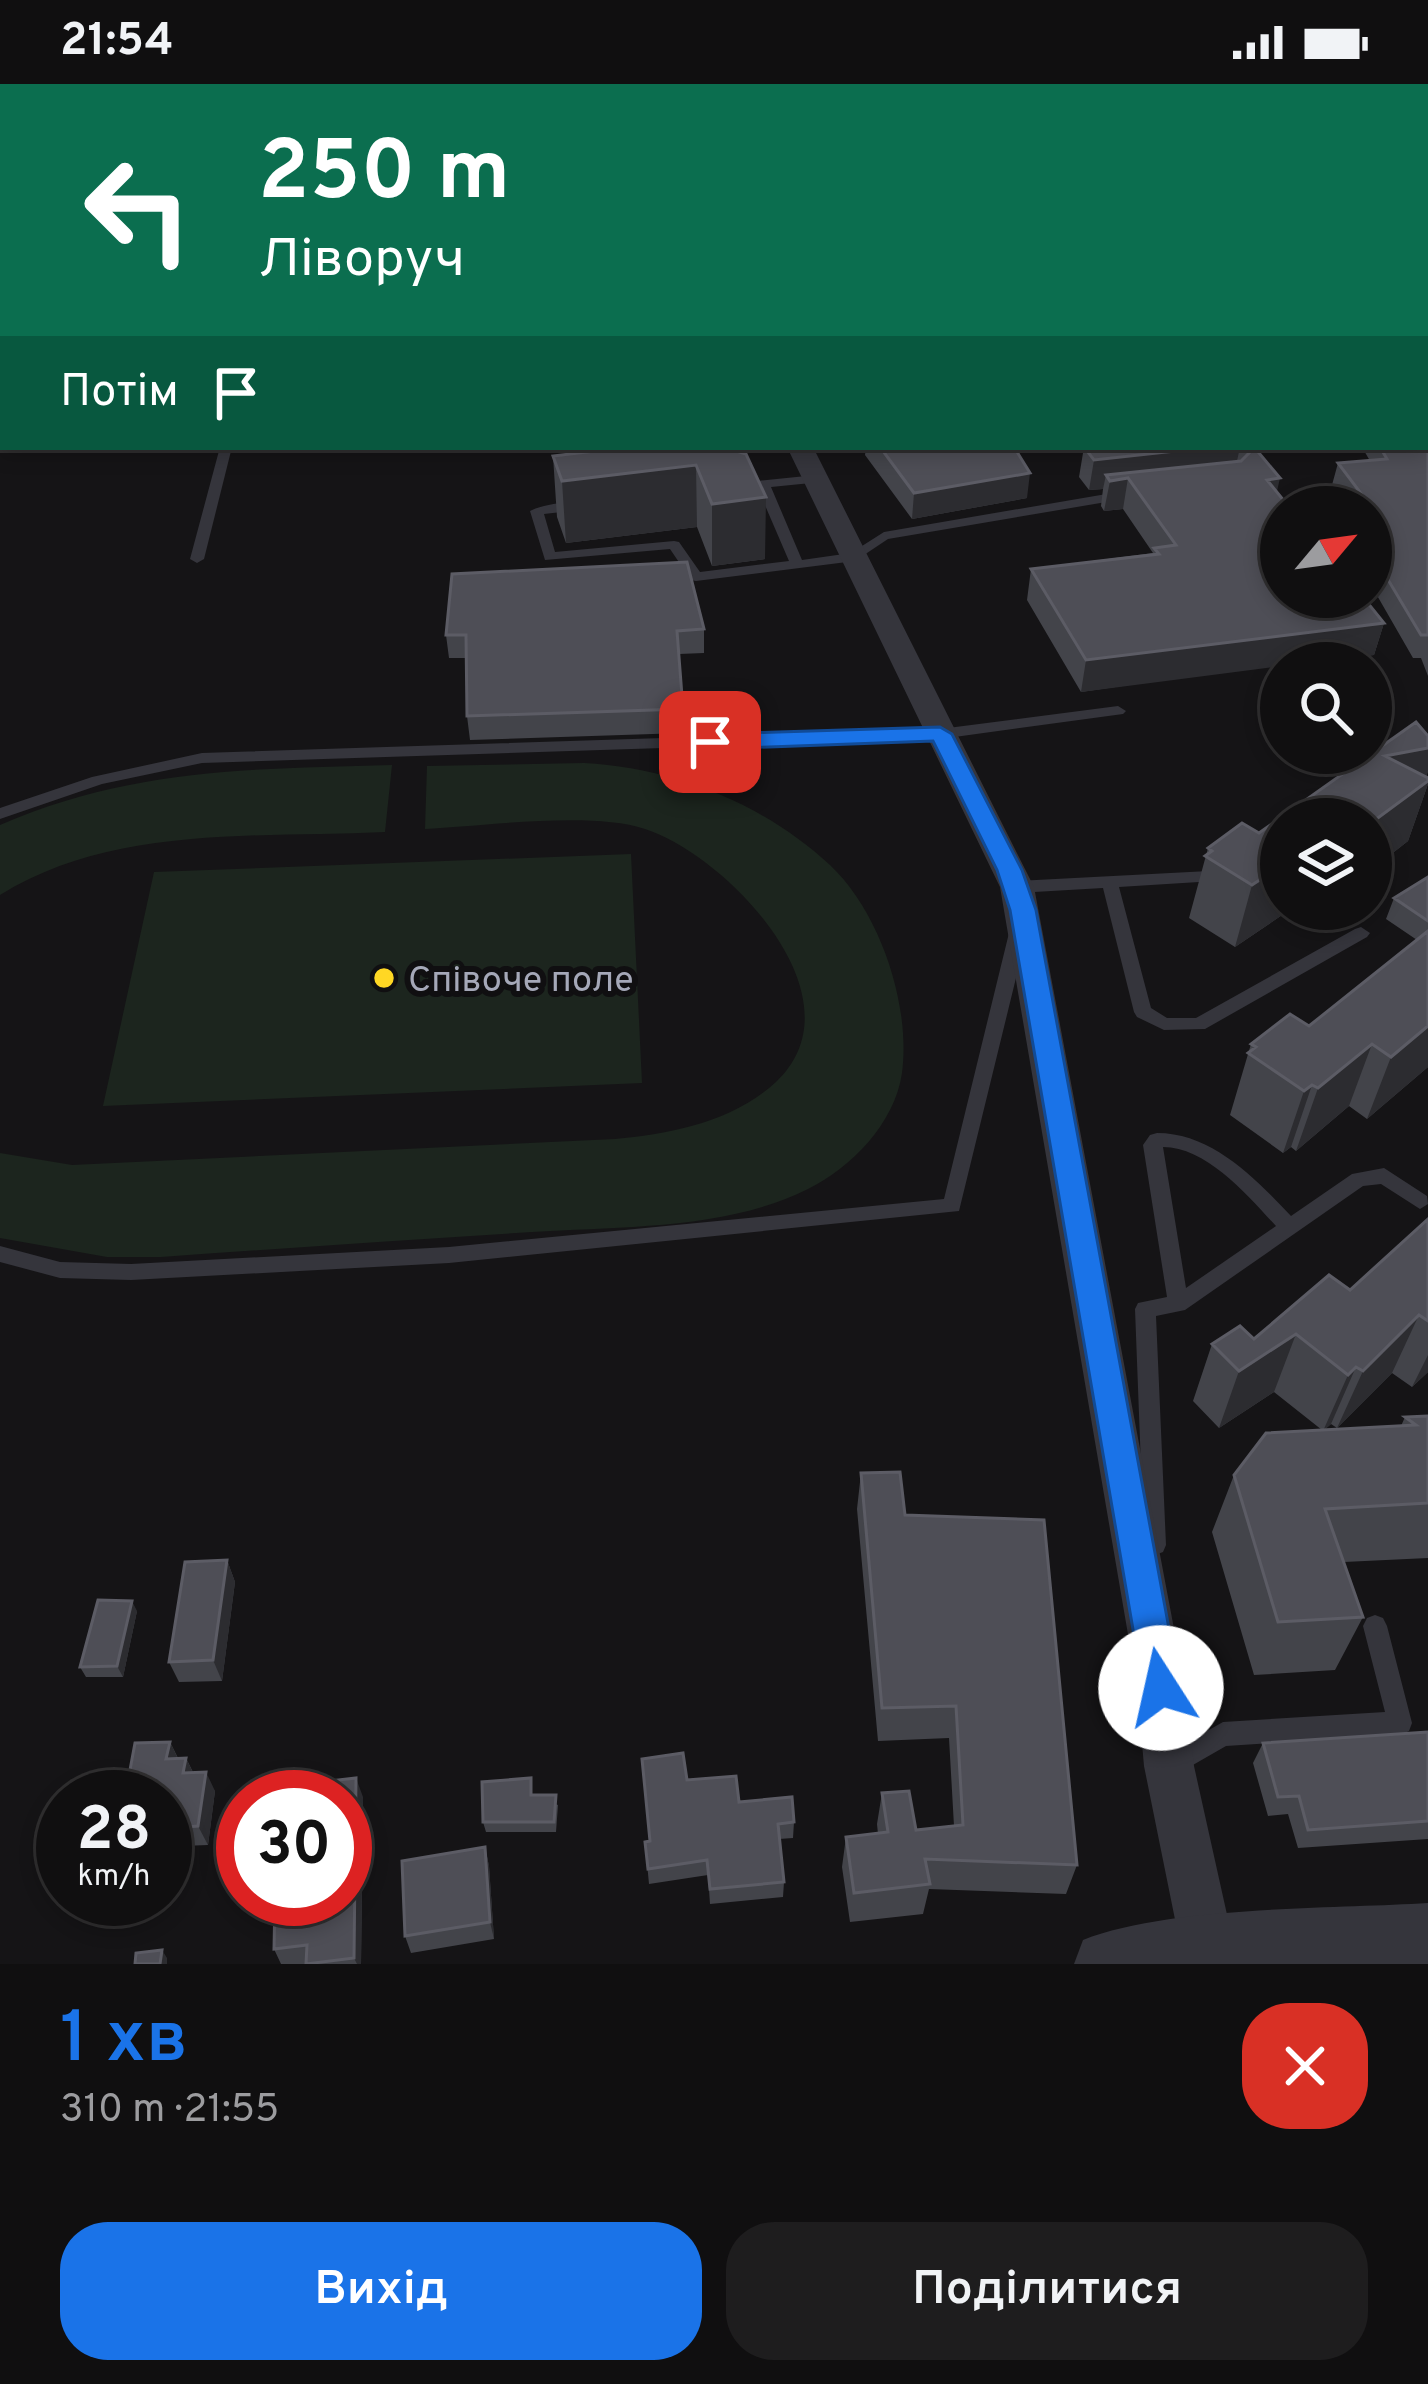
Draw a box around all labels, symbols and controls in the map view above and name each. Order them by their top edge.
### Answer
text: 21:54 [60,14,174,71]
text: 250 m [258,123,510,229]
icon: left [60,132,216,288]
text: Ліворуч [258,227,465,296]
icon: arrive [203,360,269,426]
text: Потім [60,365,179,422]
north arrow [1260,486,1392,618]
map controls [1260,486,1392,930]
button: search [1260,642,1392,774]
pin [659,691,761,793]
icon: arrive [677,709,743,775]
button: layers [1260,798,1392,930]
place label: Співоче поле [408,959,634,1005]
marker: Співоче поле [371,965,397,991]
position arrow [1098,1625,1224,1751]
speed limit sign: 30 [216,1770,372,1926]
text: 28 [77,1795,151,1871]
text: km/h [78,1859,150,1896]
text: 1 хв [60,1996,188,2088]
button: close [1242,2003,1368,2129]
text: 310 m · 21:55 [60,2087,279,2136]
button: Вихід [60,2222,702,2360]
button: Поділитися [726,2222,1368,2360]

